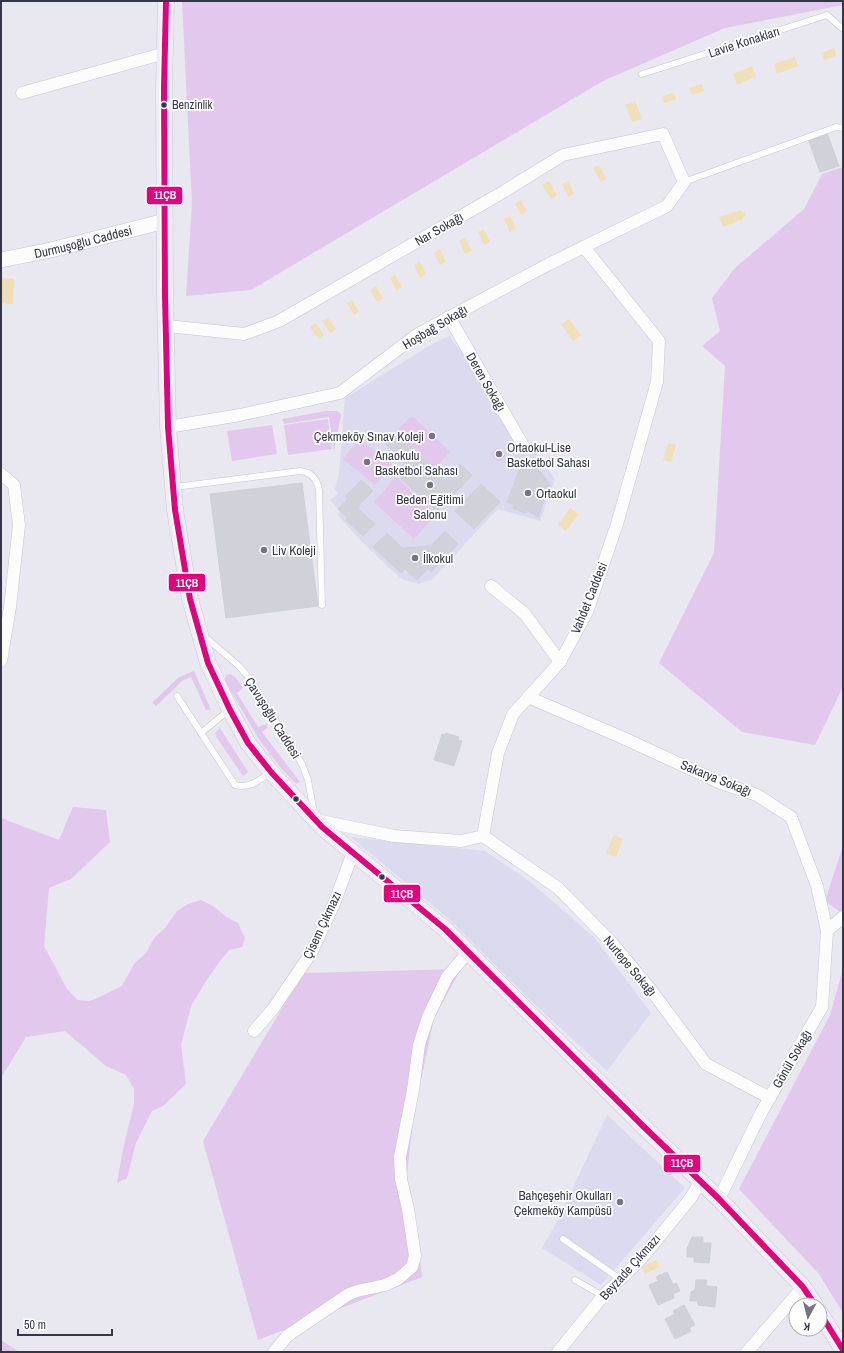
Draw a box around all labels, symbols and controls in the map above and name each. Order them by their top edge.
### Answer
street label: Lavie Konakları [706,22,782,62]
place label: Benzinlik [172,97,213,113]
marker: Benzinlik [159,100,169,110]
line badge: 11ÇB [146,186,183,205]
text: 11ÇB [154,188,177,202]
street label: Nar Sokağı [412,208,466,250]
street label: Durmuşoğlu Caddesi [33,221,134,262]
street label: Hoşbağ Sokağı [399,301,471,353]
street label: Deren Sokağı [462,350,510,415]
place label: Çekmeköy Sınav Koleji [314,428,424,445]
marker: Çekmeköy Sınav Koleji [427,431,437,441]
place label: Ortaokul-Lise Basketbol Sahası [507,439,590,471]
place label: Anaokulu Basketbol Sahası [374,447,458,479]
marker: Ortaokul-Lise Basketbol Sahası [494,449,504,459]
marker: Anaokulu Basketbol Sahası [362,457,372,467]
marker: Beden Eğitimi Salonu [425,480,435,490]
place label: Ortaokul [536,485,576,502]
marker: Ortaokul [523,488,533,498]
place label: Beden Eğitimi Salonu [396,491,464,523]
place label: Liv Koleji [272,542,316,559]
marker: Liv Koleji [259,545,269,555]
place label: İlkokul [423,550,453,567]
marker: İlkokul [410,553,420,563]
street label: Vahdet Caddesi [567,560,611,636]
line badge: 11ÇB [168,573,206,592]
text: 11ÇB [176,576,199,590]
street label: Çavuşoğlu Caddesi [241,674,305,762]
street label: Sakarya Sokağı [678,756,754,800]
unlabelled marker [291,794,301,804]
unlabelled marker [377,872,387,882]
line badge: 11ÇB [383,884,421,903]
text: 11ÇB [391,887,414,901]
street label: Çisem Çıkmazı [299,888,345,962]
street label: Nurtepe Sokağı [600,932,660,1000]
street label: Gönül Sokağı [768,1027,816,1091]
line badge: 11ÇB [663,1154,701,1173]
text: 11ÇB [671,1156,694,1170]
place label: Bahçeşehir Okulları Çekmeköy Kampüsü [514,1187,612,1219]
marker: Bahçeşehir Okulları Çekmeköy Kampüsü [615,1197,625,1207]
street label: Beyzade Çıkmazı [596,1230,664,1304]
north arrow [788,1297,828,1337]
scale bar [18,1311,112,1337]
text: 50 m [24,1317,46,1333]
text: K [802,1320,811,1334]

